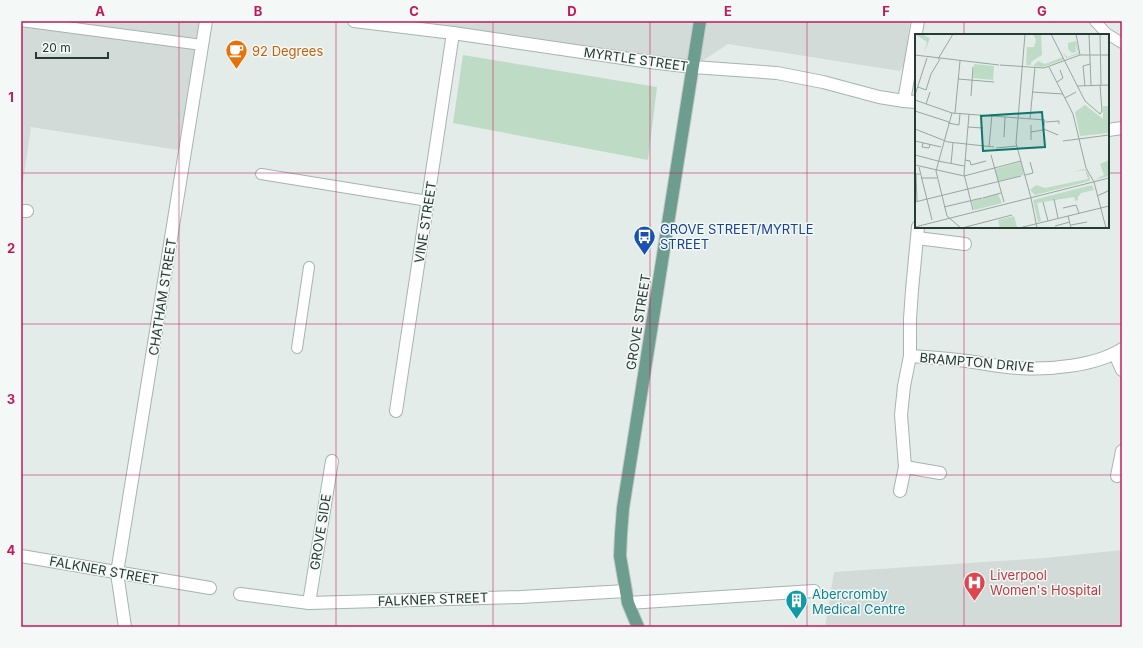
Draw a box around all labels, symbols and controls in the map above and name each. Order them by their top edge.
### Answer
text: A [95,3,105,19]
text: B [254,3,263,19]
text: C [409,3,419,19]
text: D [567,3,577,19]
text: E [724,3,732,19]
text: F [882,3,890,19]
text: G [1037,3,1047,19]
scale bar [36,34,108,60]
inset map [915,34,1109,228]
cafe icon: 92 Degrees [224,38,250,71]
text: 20 m [42,40,71,55]
place label: 92 Degrees [252,43,323,59]
street label: MYRTLE STREET [583,44,689,74]
text: 1 [8,89,14,105]
street label: VINE STREET [411,180,439,264]
place label: GROVE STREET/MYRTLE STREET [660,221,814,252]
bus stop icon: GROVE STREET/MYRTLE STREET [631,223,657,256]
street label: CHATHAM STREET [145,237,179,357]
text: 2 [7,240,15,256]
street label: GROVE STREET [623,273,653,371]
street label: BRAMPTON DRIVE [919,349,1035,375]
text: 3 [7,391,15,407]
street label: GROVE SIDE [306,493,334,571]
text: 4 [7,542,16,558]
street label: FALKNER STREET [48,553,160,587]
place label: Liverpool Women's Hospital [990,567,1101,598]
hospital icon: Liverpool Women's Hospital [962,569,988,602]
place label: Abercromby Medical Centre [812,586,905,617]
building icon: Abercromby Medical Centre [783,588,809,621]
street label: FALKNER STREET [378,589,488,609]

